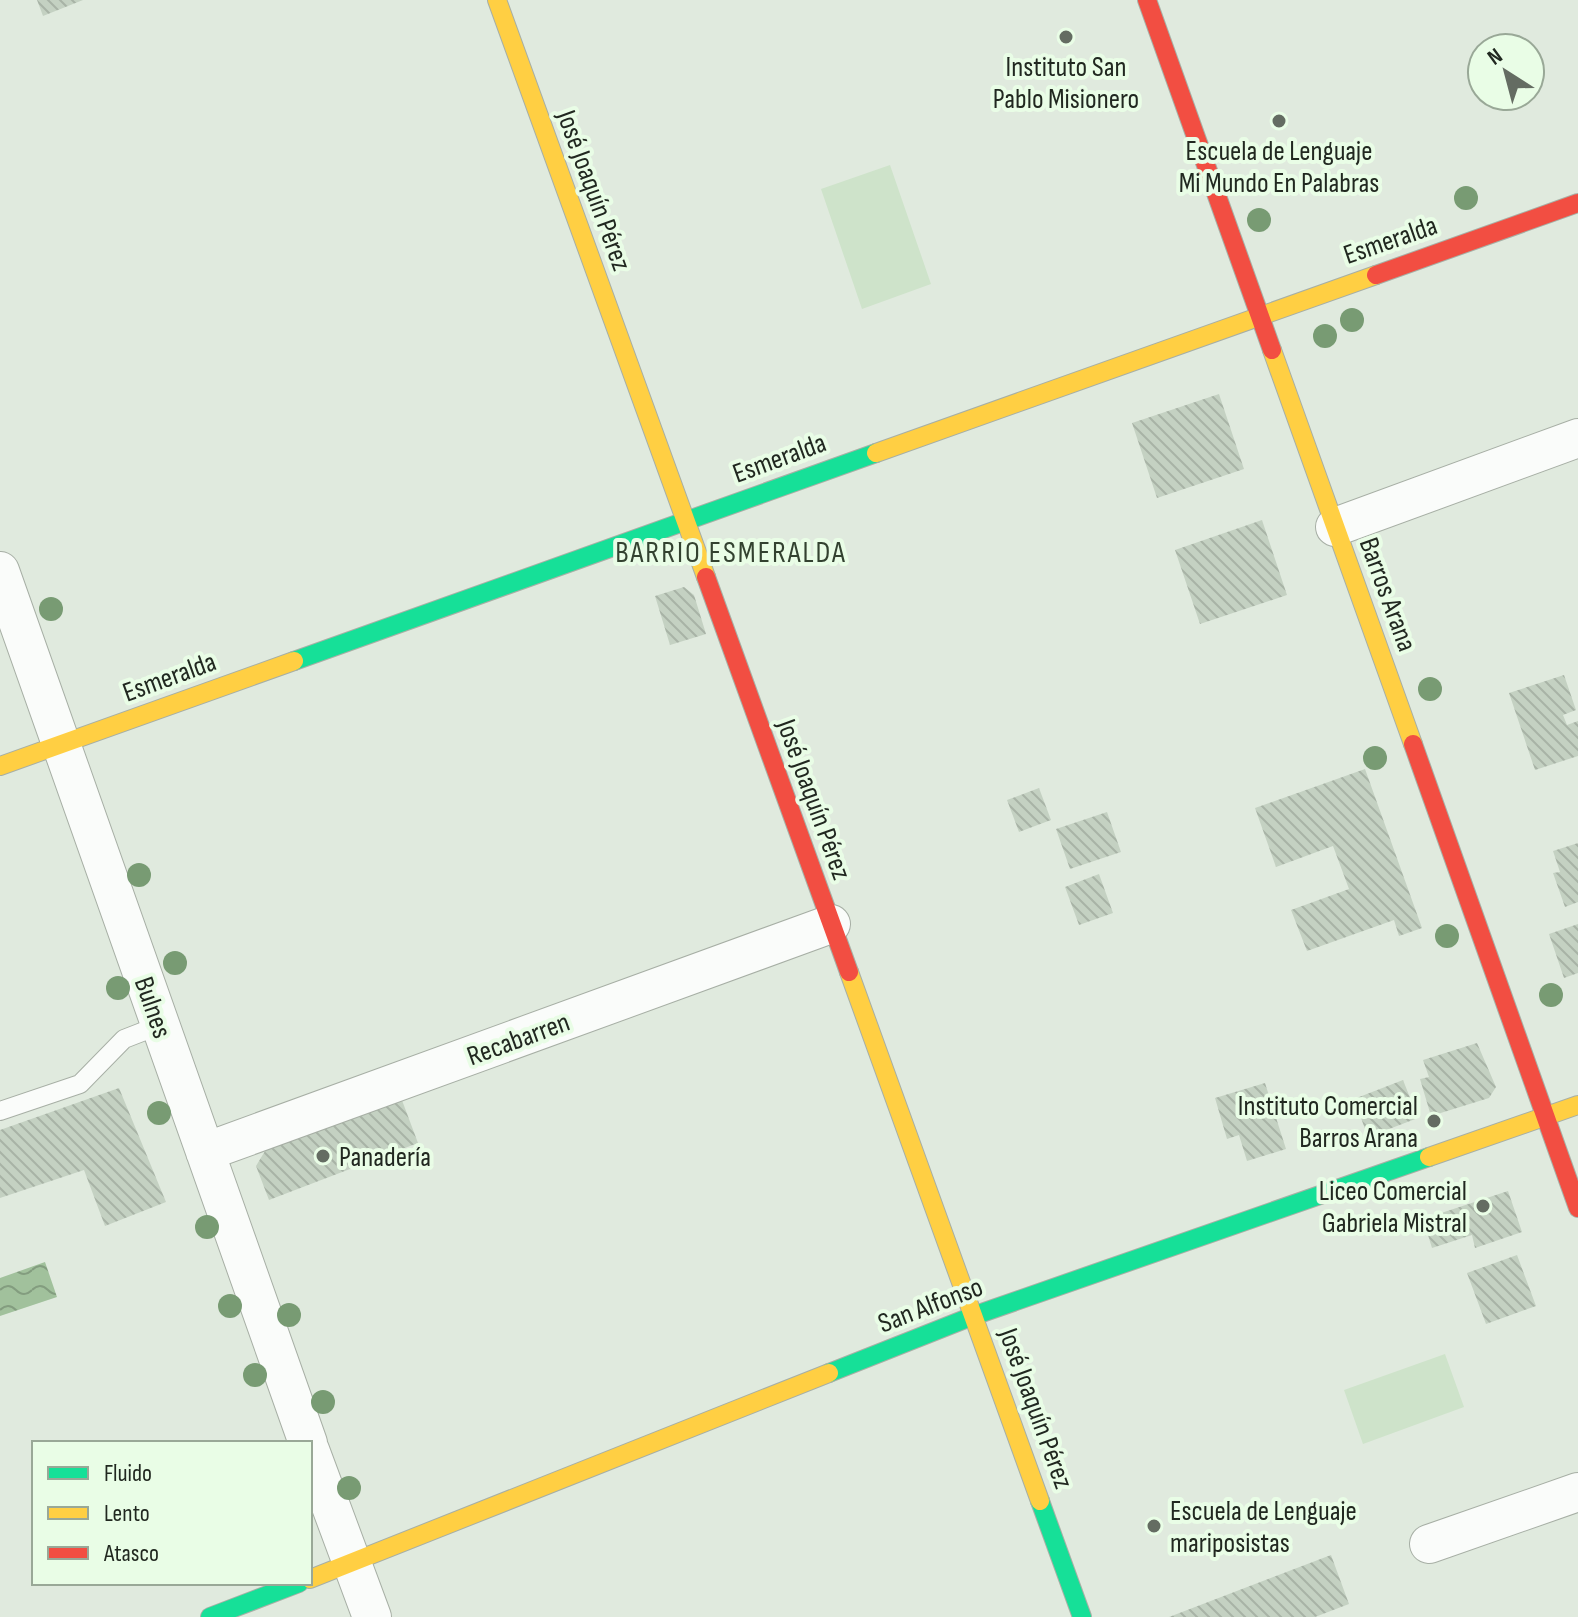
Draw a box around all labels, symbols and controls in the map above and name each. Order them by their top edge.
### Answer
marker: Instituto San Pablo Misionero [1057,28,1075,46]
north arrow [1466,32,1546,112]
text: N [1482,43,1508,71]
place label: Instituto San Pablo Misionero [993,51,1139,116]
street label: José Joaquín Pérez [549,105,638,275]
marker: Escuela de Lenguaje Mi Mundo En Palabras [1270,112,1288,130]
place label: Escuela de Lenguaje Mi Mundo En Palabras [1179,135,1379,200]
street label: Esmeralda [1339,209,1442,272]
street label: Esmeralda [728,426,831,490]
street label: Barros Arana [1352,533,1423,656]
district label: BARRIO ESMERALDA [615,535,847,571]
street label: Esmeralda [118,645,221,709]
street label: José Joaquín Pérez [769,714,858,884]
street label: Bulnes [127,972,178,1042]
street label: Recabarren [463,1006,574,1073]
place label: Instituto Comercial Barros Arana [1238,1090,1418,1155]
marker: Instituto Comercial Barros Arana [1425,1112,1443,1130]
place label: Panadería [339,1141,431,1174]
marker: Panadería [314,1147,332,1165]
place label: Liceo Comercial Gabriela Mistral [1319,1175,1467,1240]
marker: Liceo Comercial Gabriela Mistral [1474,1197,1492,1215]
street label: San Alfonso [874,1270,988,1340]
street label: José Joaquín Pérez [991,1323,1080,1493]
legend [32,1441,312,1585]
text: Fluido [104,1459,152,1488]
place label: Escuela de Lenguaje mariposistas [1170,1495,1357,1560]
text: Lento [104,1499,150,1528]
marker: Escuela de Lenguaje mariposistas [1145,1517,1163,1535]
text: Atasco [103,1539,159,1568]

